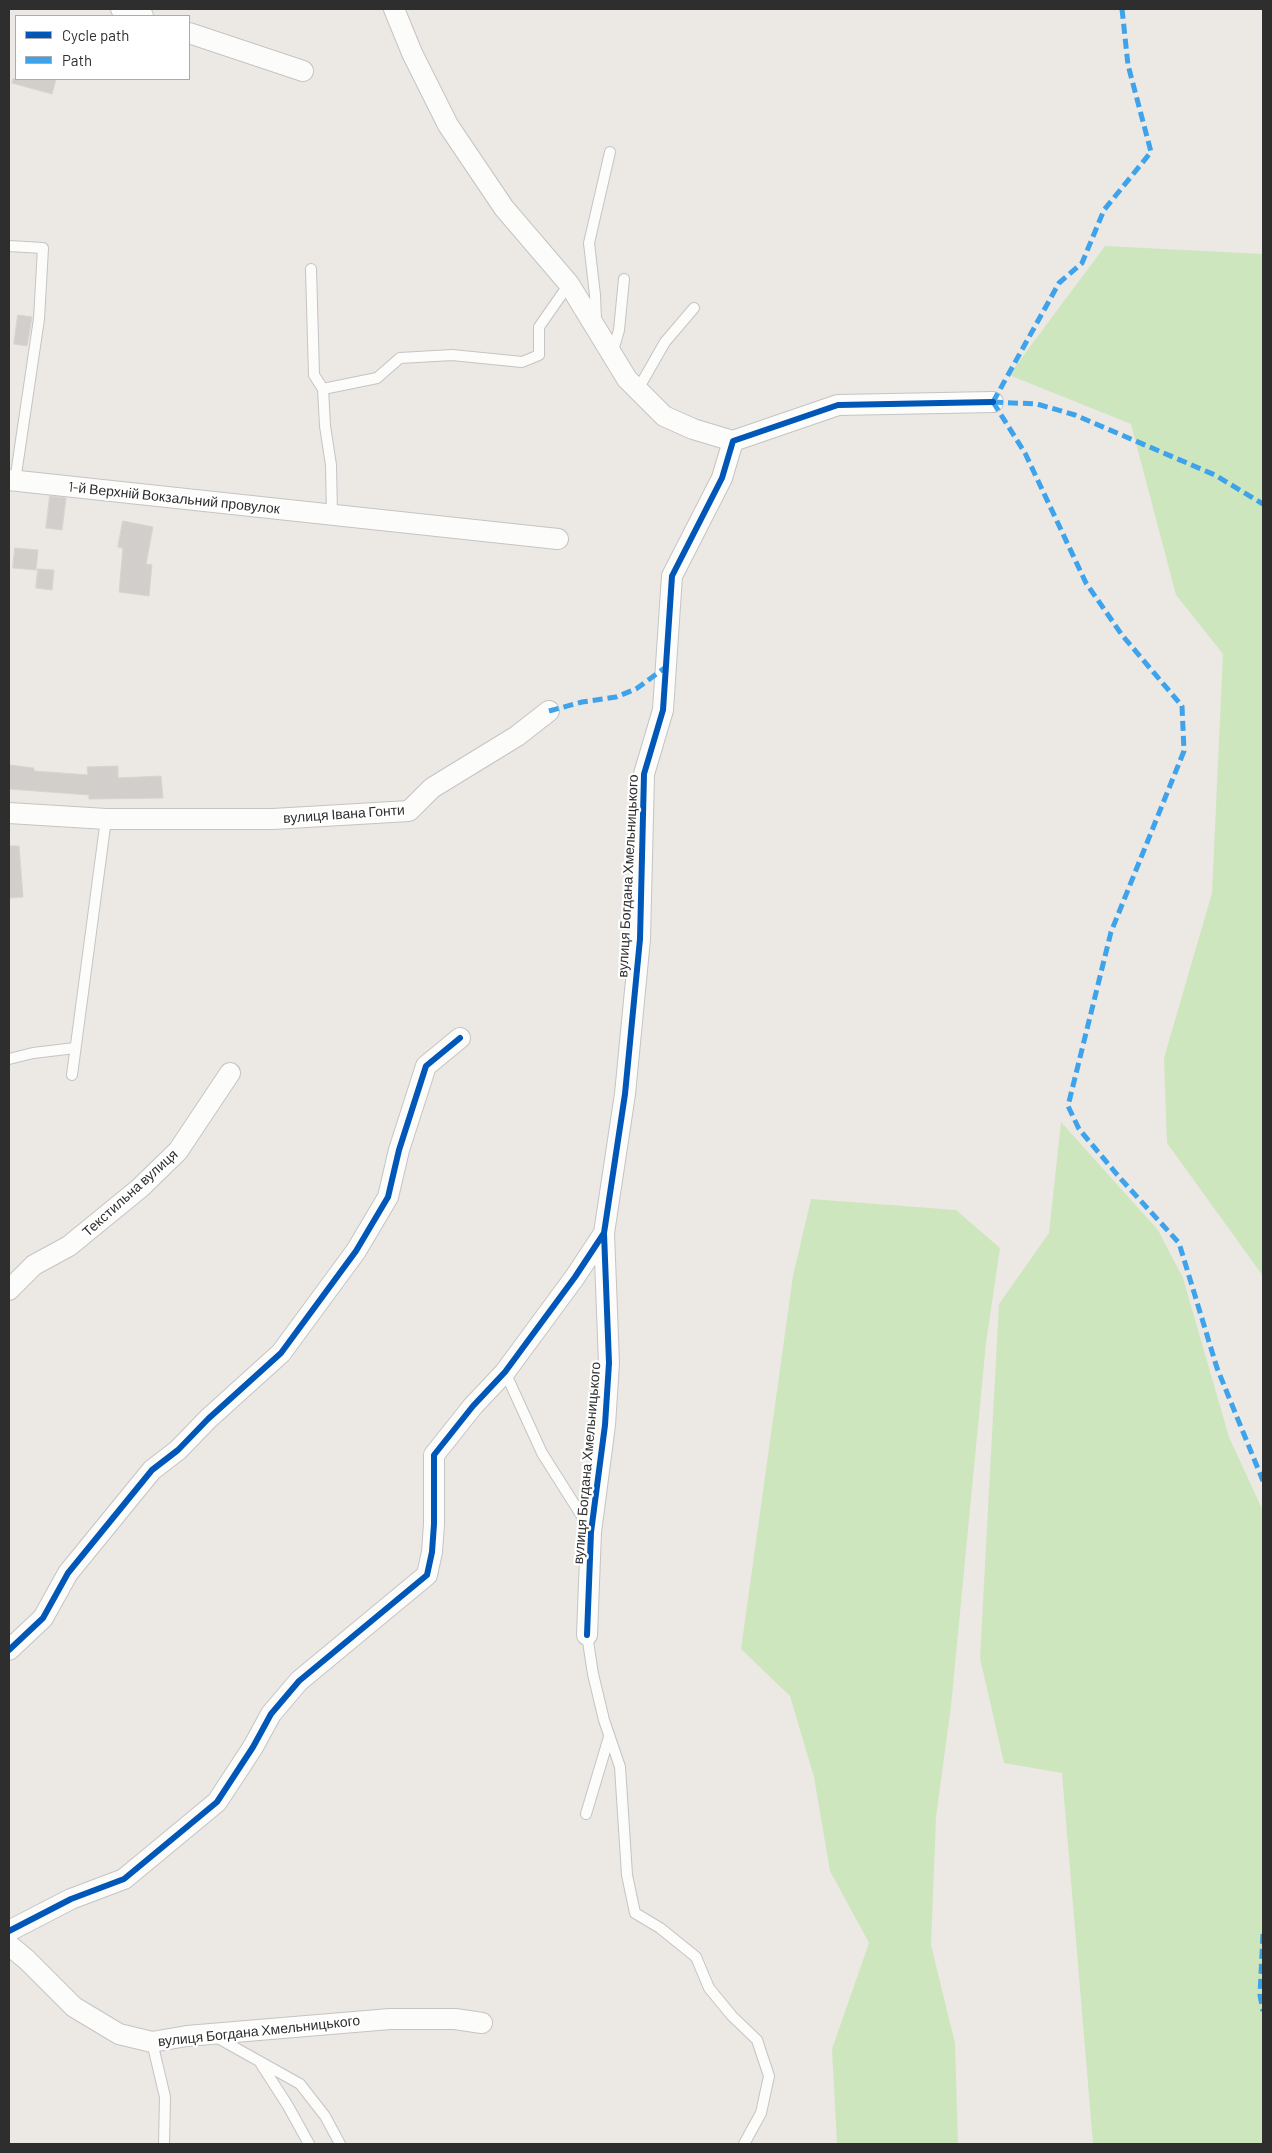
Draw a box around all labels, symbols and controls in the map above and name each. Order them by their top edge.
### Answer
legend [15,15,190,80]
text: Cycle path [62,26,129,44]
text: Path [62,51,92,69]
street label: 1-й Верхній Вокзальний провулок [67,479,281,517]
street label: вулиця Богдана Хмельницького [614,774,642,978]
street label: вулиця Івана Гонти [283,801,405,827]
street label: Текстильна вулиця [79,1146,181,1240]
street label: вулиця Богдана Хмельницького [570,1361,604,1565]
street label: вулиця Богдана Хмельницького [157,2012,361,2050]

